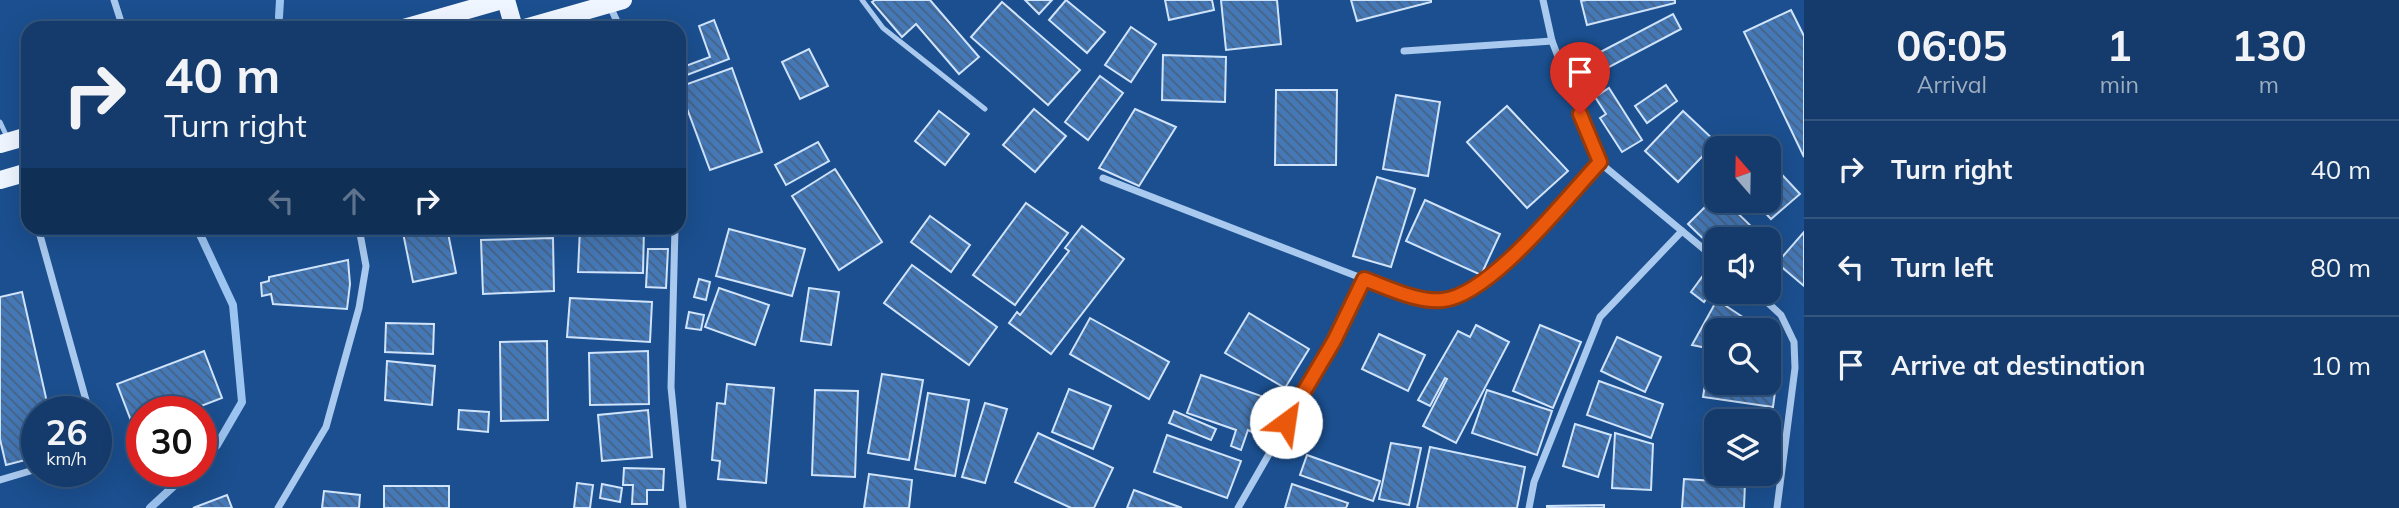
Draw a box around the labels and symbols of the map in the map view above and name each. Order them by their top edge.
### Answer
pin [1550,42,1610,114]
north arrow [1704,136,1782,214]
position arrow [1249,385,1323,459]
speed limit sign: 30 [126,396,217,487]

